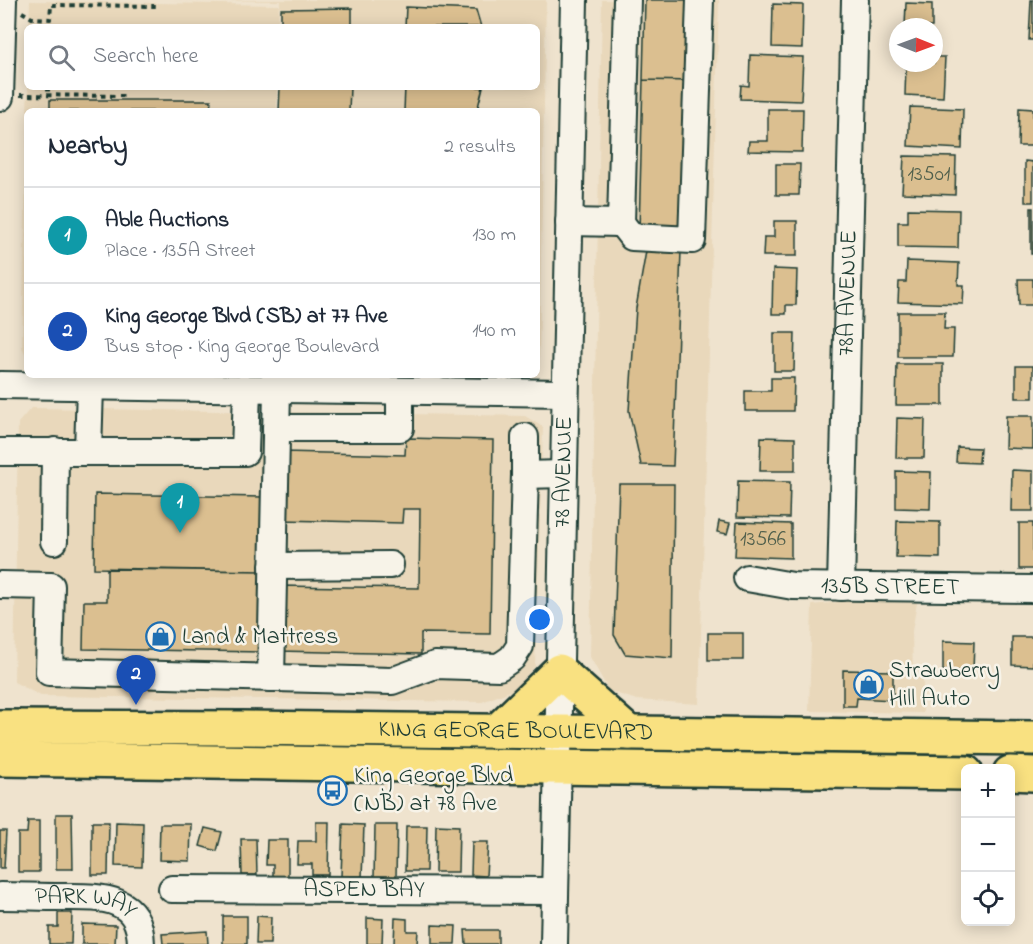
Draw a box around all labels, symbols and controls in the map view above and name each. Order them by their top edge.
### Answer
north arrow [889,18,943,72]
search box [24,24,540,90]
icon: search [45,41,78,74]
text: Search here [93,41,198,73]
text: Nearby [48,128,127,166]
text: 2 results [444,133,516,162]
house number: 13501 [907,160,951,190]
text: Able Auctions [105,205,229,237]
text: 1 [64,221,71,250]
text: 130 m [472,221,516,250]
street label: 78A AVENUE [829,230,867,357]
text: Place · 135A Street [105,237,255,266]
text: King George Blvd (SB) at 77 Ave [105,301,388,333]
text: 2 [63,317,72,346]
text: 140 m [472,317,516,346]
text: Bus stop · King George Boulevard [105,333,379,362]
street label: 78 AVENUE [545,416,583,528]
pin: 1 [160,484,200,533]
house number: 13566 [740,525,786,555]
street label: 135B STREET [821,569,960,606]
your location [525,605,554,634]
place label: Land & Mattress [182,620,338,655]
shop icon: Land & Mattress [145,621,177,653]
place label: Strawberry Hill Auto [889,654,1000,717]
pin: 2 [116,656,156,705]
shop icon: Strawberry Hill Auto [852,669,884,701]
street label: KING GEORGE BOULEVARD [378,712,654,751]
place label: King George Blvd (NB) at 78 Ave [354,759,514,822]
map controls [961,764,1015,926]
button: + [961,764,1015,818]
bus stop icon: King George Blvd (NB) at 78 Ave [317,774,349,806]
button: − [961,818,1015,872]
street label: ASPEN BAY [303,872,425,908]
button: locate [961,872,1015,926]
street label: PARK WAY [34,879,145,927]

